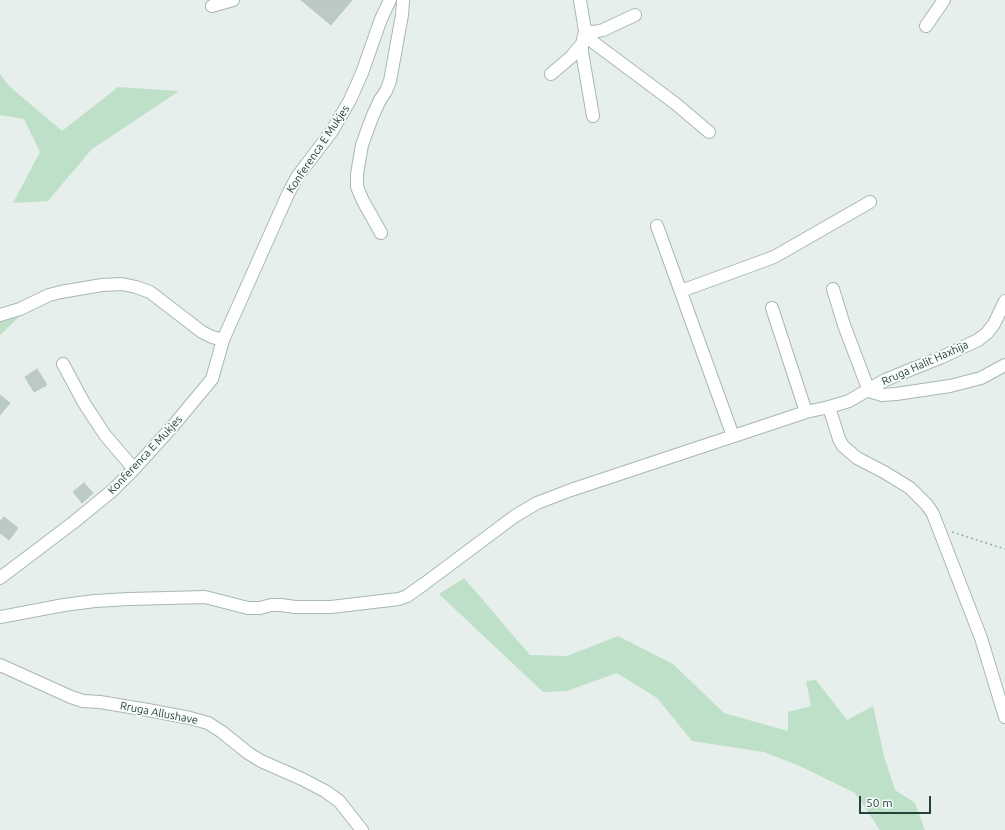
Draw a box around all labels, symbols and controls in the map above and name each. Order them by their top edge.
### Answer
street label: Konferenca E Mukjes [284,103,352,195]
street label: Rruga Halit Haxhija [880,338,970,388]
street label: Konferenca E Mukjes [105,413,185,497]
street label: Rruga Allushave [119,699,199,727]
scale bar [861,788,933,814]
text: 50 m [866,796,893,809]

